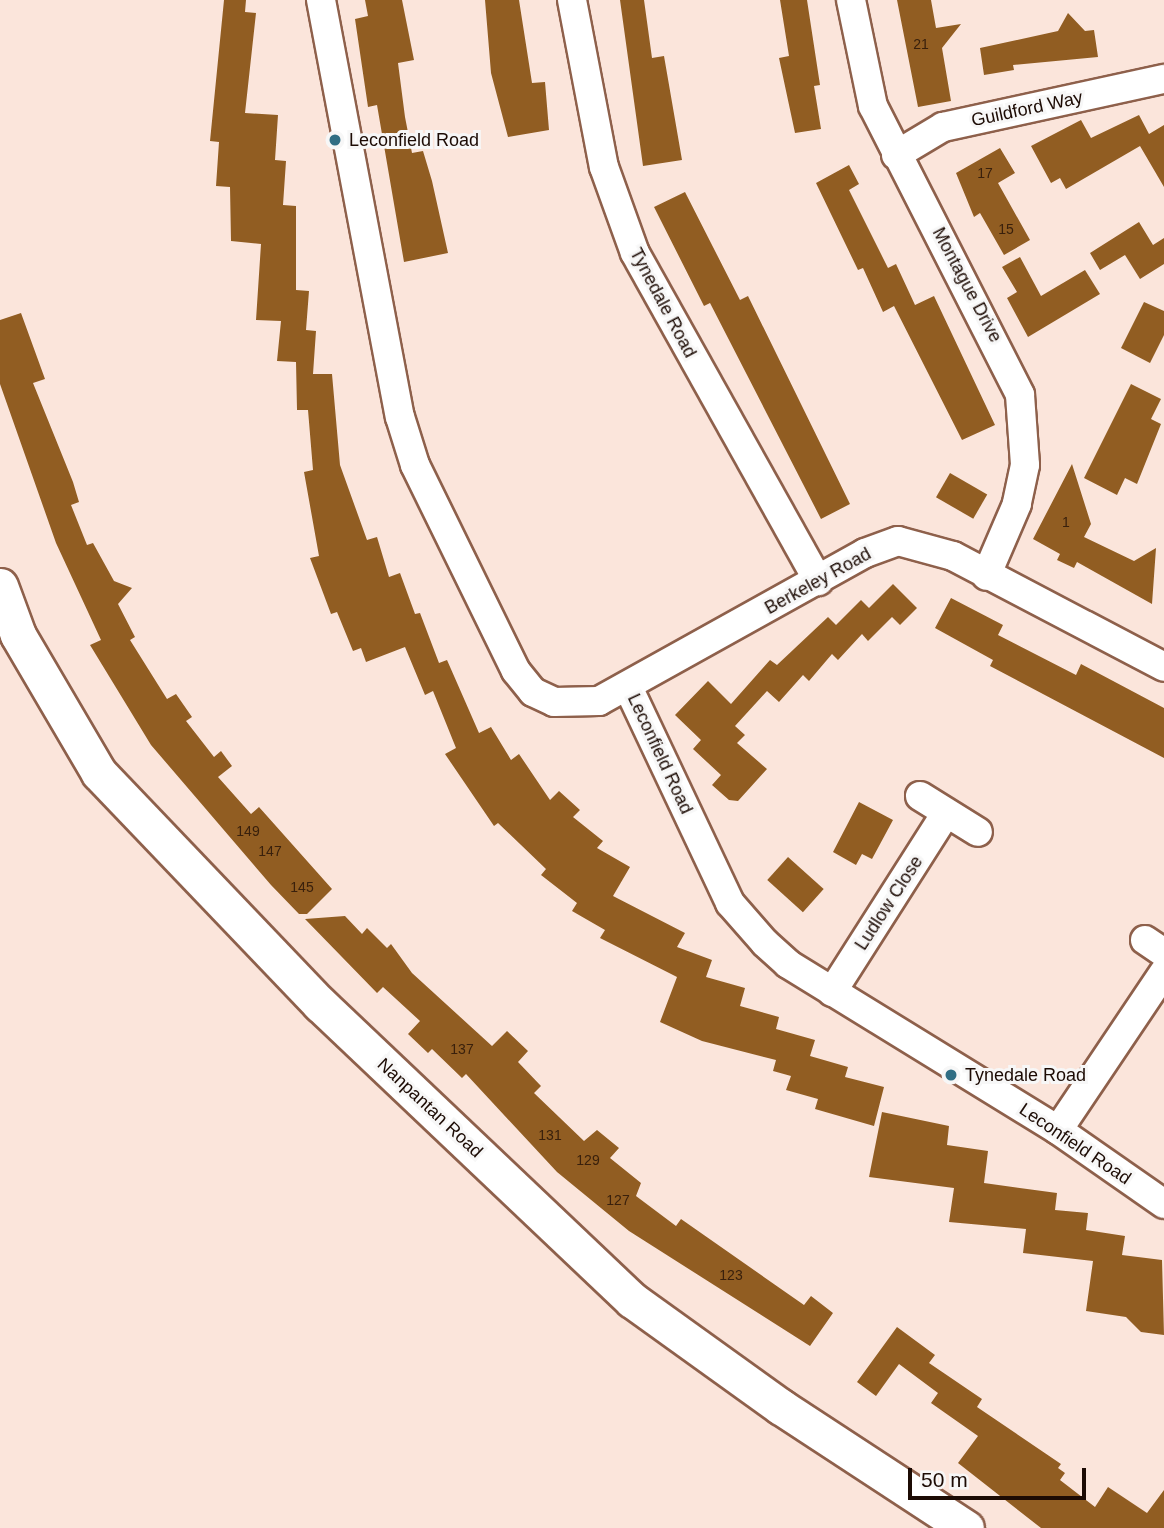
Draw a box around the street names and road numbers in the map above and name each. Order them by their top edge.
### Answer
street label: Guildford Way [969,87,1085,131]
street label: Montague Drive [928,224,1006,346]
street label: Tynedale Road [625,244,701,362]
street label: Berkeley Road [761,543,875,619]
street label: Leconfield Road [623,690,697,818]
street label: Ludlow Close [851,852,927,954]
street label: Nanpantan Road [373,1054,487,1162]
street label: Leconfield Road [1015,1099,1135,1189]

